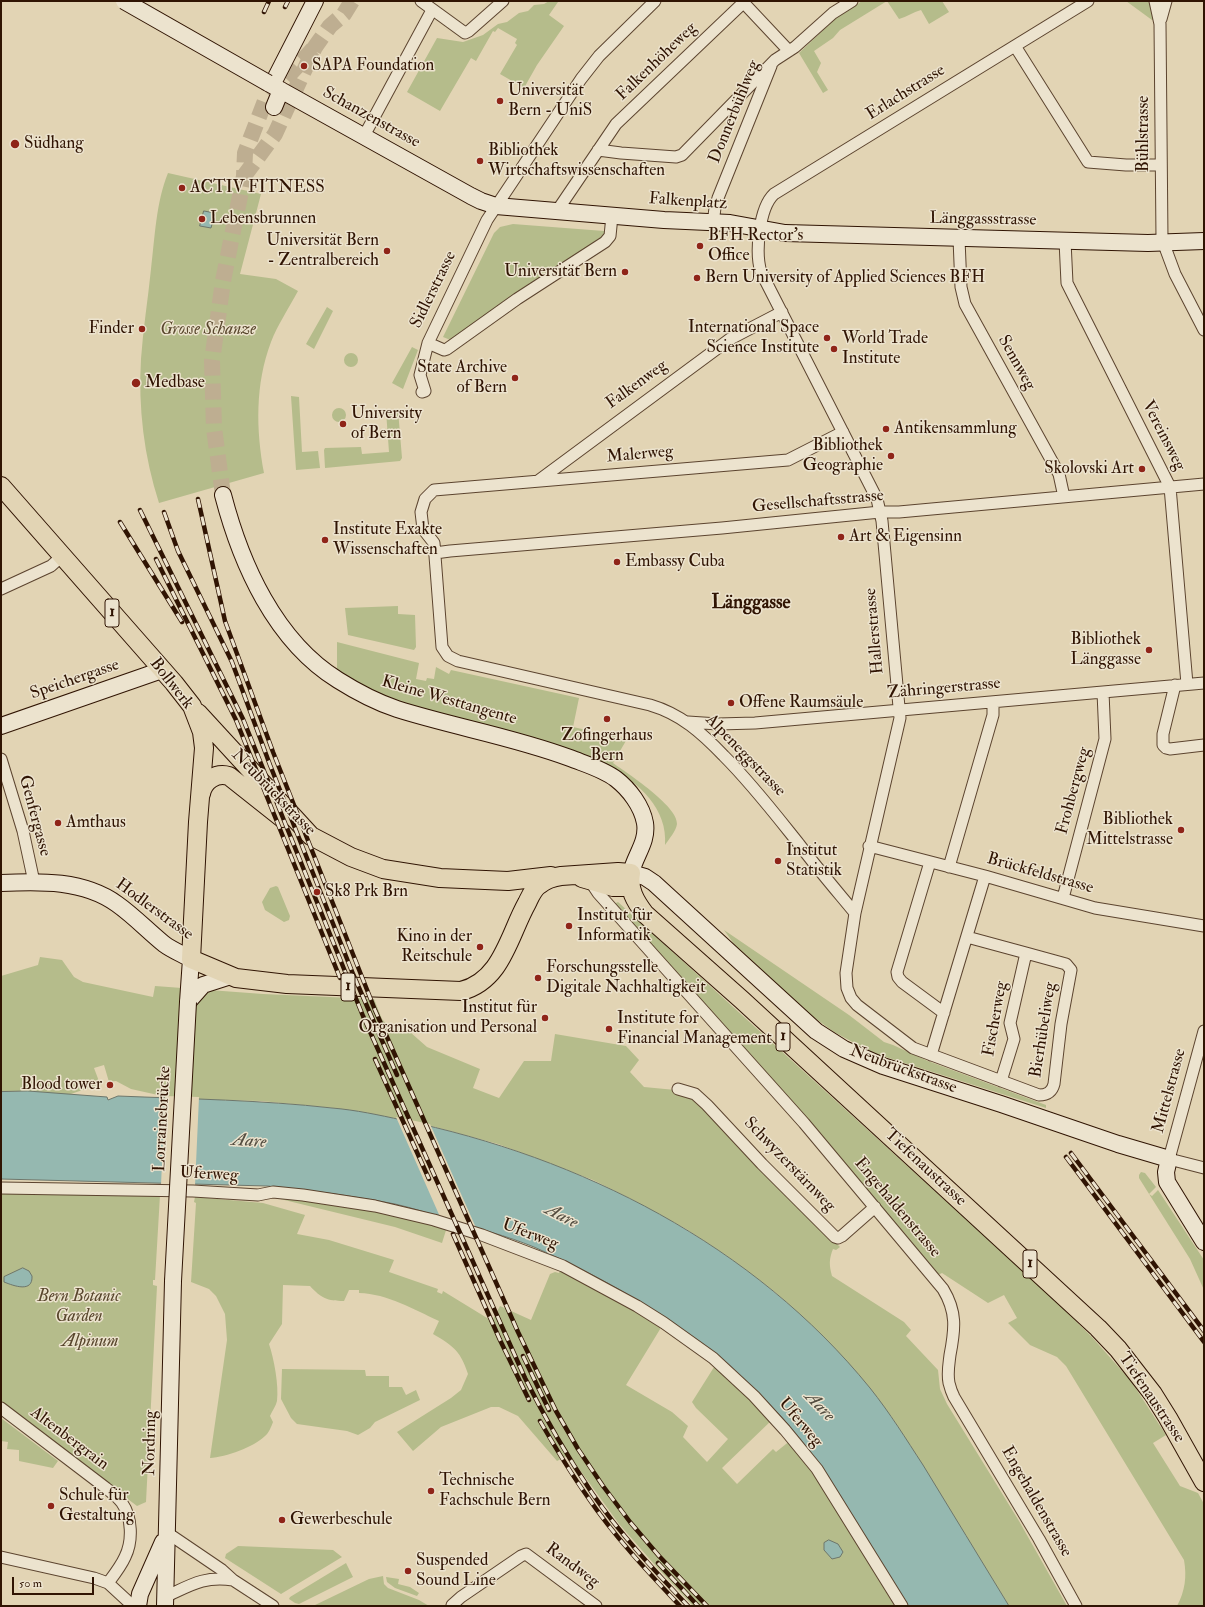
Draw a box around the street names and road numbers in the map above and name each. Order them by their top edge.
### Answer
street label: Falkenhöheweg [612,18,702,106]
street label: Donnerbühlweg [705,58,765,166]
street label: Erlachstrasse [863,61,949,125]
street label: Schanzenstrasse [319,83,423,153]
street label: Bühlstrasse [1134,96,1154,172]
street label: Falkenplatz [648,189,728,215]
street label: Länggassstrasse [929,209,1037,231]
street label: Sidlerstrasse [407,248,461,332]
street label: Sennweg [993,332,1039,394]
street label: Falkenweg [602,356,672,414]
street label: Vereinsweg [1137,397,1189,475]
street label: Malerweg [606,442,674,468]
street label: Gesellschaftsstrasse [751,486,885,518]
street label: Hallerstrasse [861,587,889,675]
road number: 1 [105,599,119,627]
street label: Bollwerk [145,654,197,714]
street label: Speichergasse [28,655,122,705]
street label: Kleine Westtangente [379,672,519,730]
street label: Zähringerstrasse [887,674,1001,704]
street label: Alpeneggstrasse [701,710,789,802]
street label: Neubrückstrasse [227,745,319,841]
street label: Frohbergweg [1053,745,1095,837]
street label: Genfergasse [13,773,55,859]
street label: Brückfeldstrasse [984,849,1096,899]
street label: Hodlerstrasse [111,875,197,945]
road number: 1 [341,973,355,1001]
street label: Fischerweg [979,980,1013,1058]
street label: Bierhübeliweg [1026,981,1062,1079]
road number: 1 [776,1023,790,1051]
street label: Neubrückstrasse [847,1041,959,1099]
street label: Mittelstrasse [1149,1046,1191,1136]
street label: Lorrainebrücke [150,1066,176,1172]
street label: Schwyzerstärnweg [739,1113,839,1217]
street label: Tiefenaustrasse [880,1125,970,1211]
street label: Engehaldenstrasse [849,1154,945,1262]
street label: Uferweg [179,1163,239,1187]
street label: Uferweg [499,1215,561,1255]
road number: 1 [1023,1250,1037,1278]
street label: Tiefenaustrasse [1113,1349,1189,1447]
street label: Uferweg [773,1394,827,1452]
street label: Altenbergrain [26,1403,112,1475]
street label: Nordring [140,1410,162,1476]
street label: Engehaldenstrasse [996,1443,1076,1561]
street label: Randweg [541,1539,603,1593]

